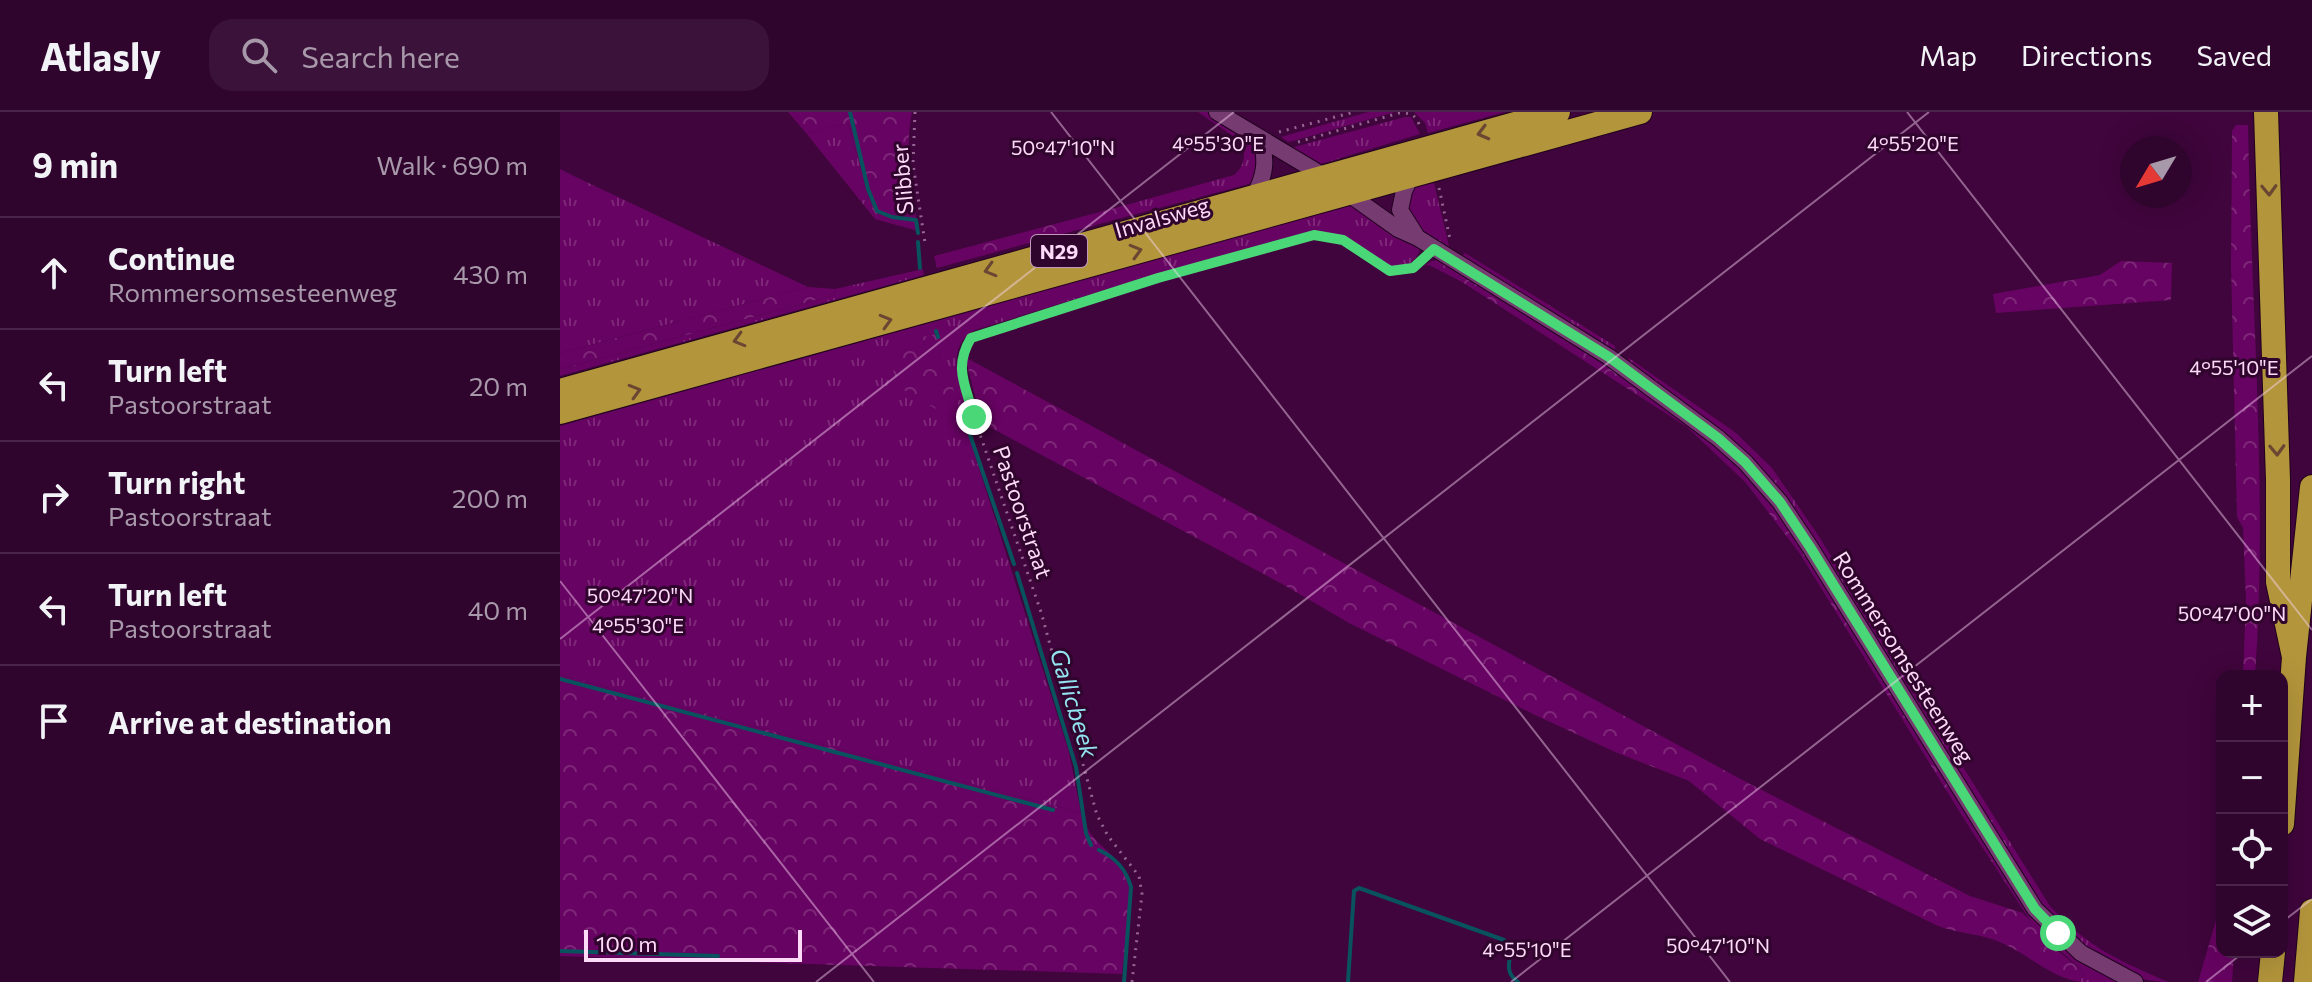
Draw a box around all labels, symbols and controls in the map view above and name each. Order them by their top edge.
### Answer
search box [209,19,769,91]
text: Atlasly [40,32,161,79]
icon: search [237,33,281,77]
text: Search here [301,37,460,74]
text: Map [1919,38,1977,72]
text: Directions [2021,38,2152,72]
text: Saved [2196,38,2272,72]
one-way arrow [1477,123,1491,140]
text: 4°55'30"E [1172,131,1264,155]
text: 4°55'20"E [1867,131,1959,155]
text: 50°47'10"N [1011,135,1115,159]
north arrow [2120,136,2192,208]
street label: Slibber [885,142,919,215]
text: 9 min [32,143,118,185]
text: Walk · 690 m [377,149,528,180]
one-way arrow [2260,184,2277,197]
street label: Invalsweg [1112,191,1213,243]
road number: N29 [1031,235,1087,267]
text: Continue [108,239,235,276]
one-way arrow [1128,244,1142,260]
icon: ahead [32,251,76,295]
text: 430 m [453,258,528,289]
one-way arrow [983,261,997,277]
text: Rommersomsesteenweg [108,276,397,307]
one-way arrow [878,314,892,330]
one-way arrow [733,331,747,347]
text: Turn left [108,351,227,388]
text: 4°55'10"E [2189,355,2279,379]
icon: left [32,363,76,407]
text: 20 m [469,370,528,401]
one-way arrow [628,384,642,400]
text: Pastoorstraat [108,388,272,419]
route end [956,399,992,435]
street label: Pastoorstraat [988,442,1058,582]
one-way arrow [2268,444,2286,457]
text: Turn right [108,463,245,500]
icon: right [32,475,76,519]
text: 200 m [452,482,528,513]
text: Pastoorstraat [108,500,272,531]
street label: Rommersomsesteenweg [1828,546,1980,768]
text: Turn left [108,575,227,612]
text: 50°47'20"N [587,583,693,607]
icon: left [32,587,76,631]
text: 40 m [468,594,528,625]
text: 50°47'00"N [2178,601,2286,625]
text: Pastoorstraat [108,612,272,643]
text: 4°55'30"E [592,613,684,637]
water label: Gallicbeek [1045,645,1106,762]
map controls [2216,670,2288,958]
button: + [2216,670,2288,742]
icon: arrive [32,699,76,743]
text: Arrive at destination [108,703,392,740]
button: − [2216,742,2288,814]
button: locate [2216,814,2288,886]
button: layers [2216,886,2288,958]
route start [2040,915,2076,951]
scale bar [584,926,802,962]
text: 100 m [596,930,658,957]
text: 50°47'10"N [1666,933,1770,957]
text: 4°55'10"E [1482,937,1572,961]

